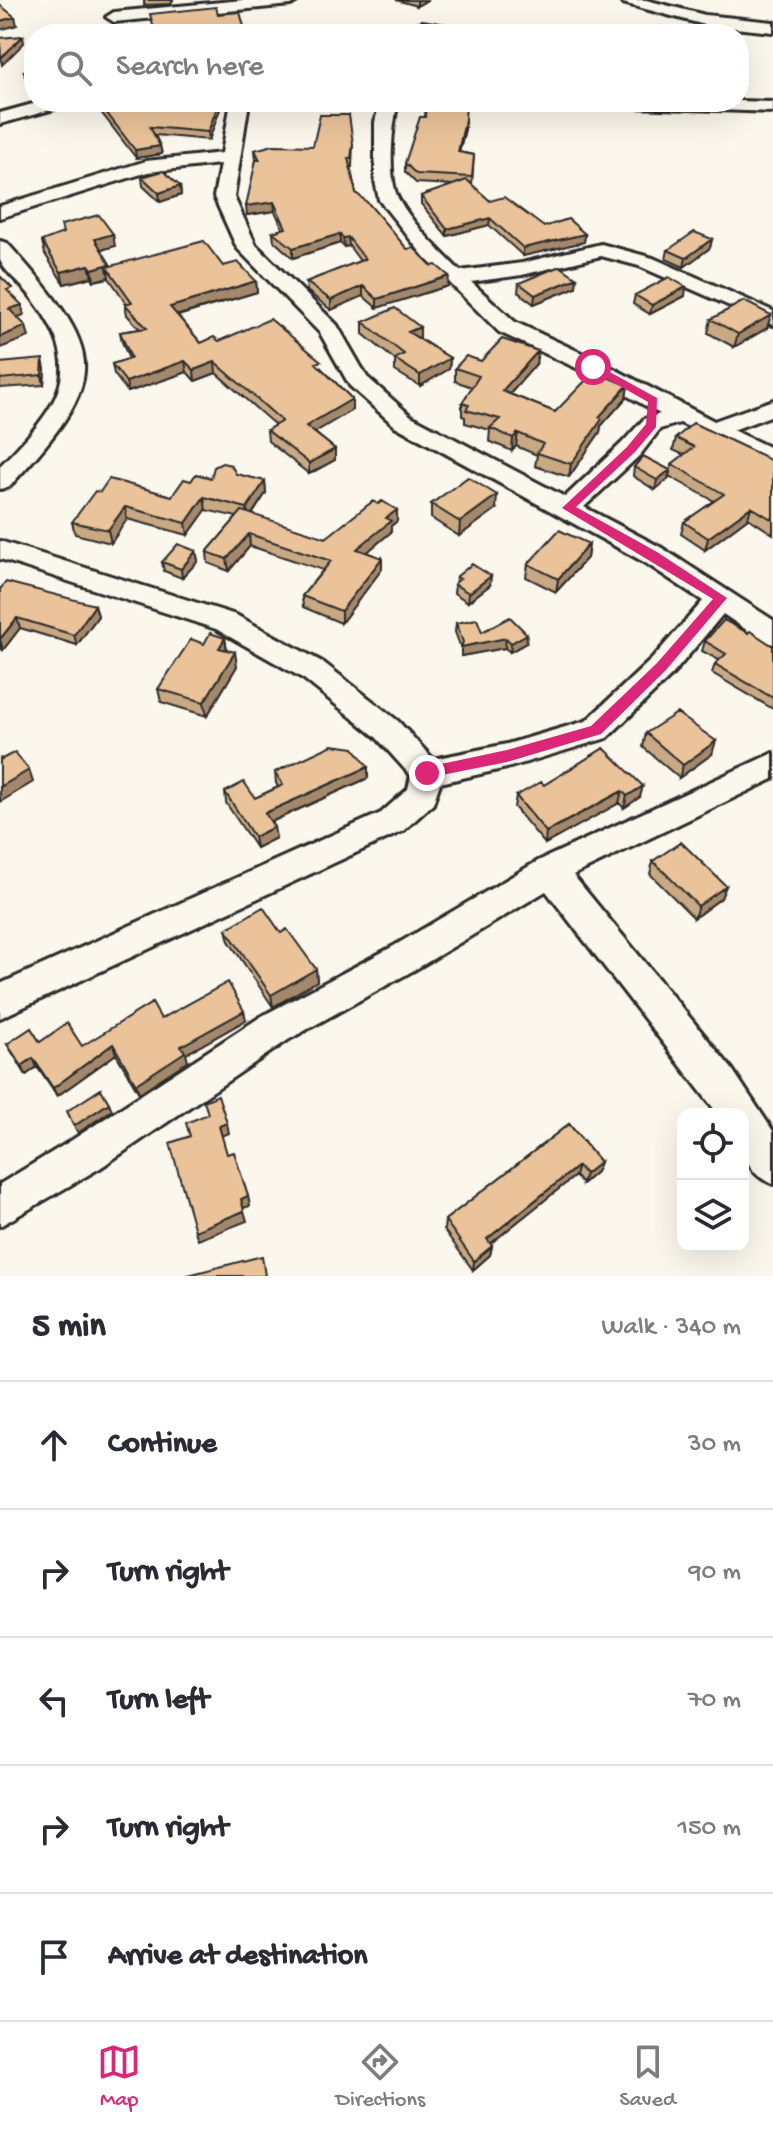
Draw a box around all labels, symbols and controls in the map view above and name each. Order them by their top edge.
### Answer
search box [24,24,749,112]
icon: search [52,46,96,90]
text: Search here [116,51,264,86]
route start [575,349,611,385]
route end [409,755,445,791]
map controls [677,1108,749,1252]
button: locate [677,1108,749,1180]
button: layers [677,1180,749,1252]
text: 5 min [32,1308,106,1348]
text: Walk · 340 m [601,1313,741,1344]
icon: ahead [32,1423,76,1467]
text: Continue [108,1428,217,1463]
text: 30 m [688,1430,741,1461]
icon: right [32,1551,76,1595]
text: Turn right [108,1556,228,1591]
text: 90 m [689,1558,741,1589]
icon: left [32,1679,76,1723]
text: Turn left [108,1684,209,1719]
text: 70 m [688,1686,741,1717]
icon: right [32,1807,76,1851]
text: Turn right [108,1812,228,1847]
text: 150 m [677,1814,741,1845]
icon: arrive [32,1935,76,1979]
text: Arrive at destination [108,1940,368,1975]
tab: Map [97,2040,141,2114]
tab: Directions [336,2040,425,2114]
tab: Saved [619,2040,676,2114]

